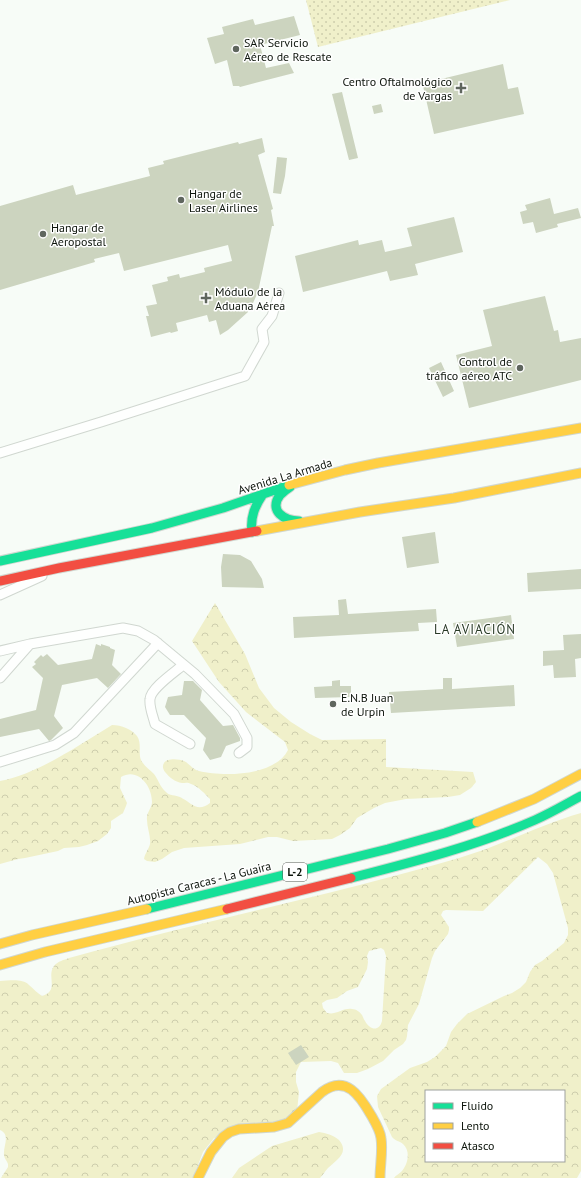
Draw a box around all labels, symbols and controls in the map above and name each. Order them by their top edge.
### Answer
place label: SAR Servicio Aéreo de Rescate [244,35,332,64]
marker: SAR Servicio Aéreo de Rescate [231,44,241,54]
place label: Centro Oftalmológico de Vargas [342,74,452,103]
marker: Centro Oftalmológico de Vargas [455,82,467,94]
place label: Hangar de Laser Airlines [189,186,258,215]
marker: Hangar de Laser Airlines [176,195,186,205]
place label: Hangar de Aeropostal [51,220,106,249]
marker: Hangar de Aeropostal [38,229,48,239]
place label: Módulo de la Aduana Aérea [215,284,285,313]
marker: Módulo de la Aduana Aérea [200,292,212,304]
place label: Control de tráfico aéreo ATC [426,354,512,383]
marker: Control de tráfico aéreo ATC [515,363,525,373]
street label: Avenida La Armada [236,455,334,497]
district label: LA AVIACIÓN [434,621,516,638]
place label: E.N.B Juan de Urpin [341,690,393,719]
marker: E.N.B Juan de Urpin [328,699,338,709]
street label: Autopista Caracas - La Guaira [125,858,273,908]
road number: L-2 [283,863,307,881]
legend [425,1090,565,1162]
text: Fluido [461,1098,493,1113]
text: Lento [461,1118,490,1133]
text: Atasco [461,1138,494,1153]

